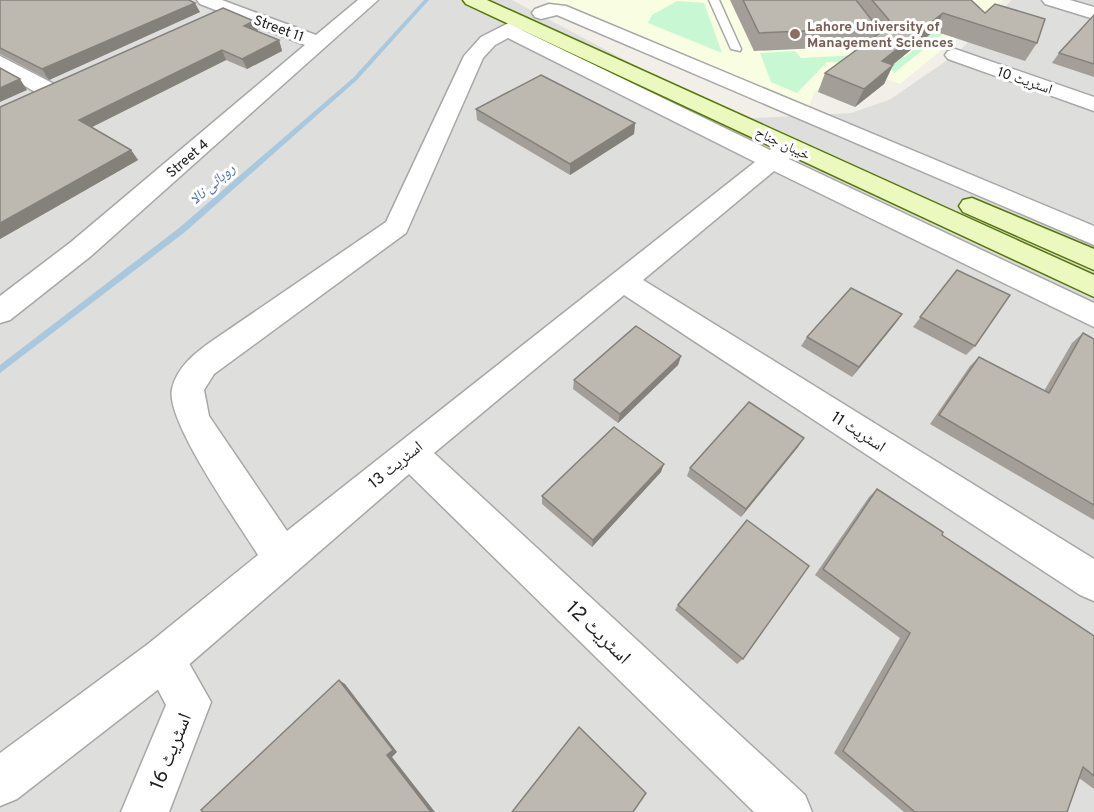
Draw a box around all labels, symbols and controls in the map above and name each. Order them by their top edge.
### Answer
street label: Street 11 [251,12,306,46]
place label: Lahore University of Management Sciences [807,19,954,52]
marker: Lahore University of Management Sciences [788,27,802,41]
street label: اسٹریٹ 10 [995,64,1054,99]
street label: خیبان جناح [752,124,813,164]
street label: Street 4 [163,136,213,182]
water label: روہائی نالا [186,160,240,210]
street label: اسٹریٹ 11 [827,408,889,458]
street label: اسٹریٹ 13 [365,437,428,494]
street label: اسٹریٹ 12 [560,596,636,671]
street label: اسٹریٹ 16 [145,710,199,794]

